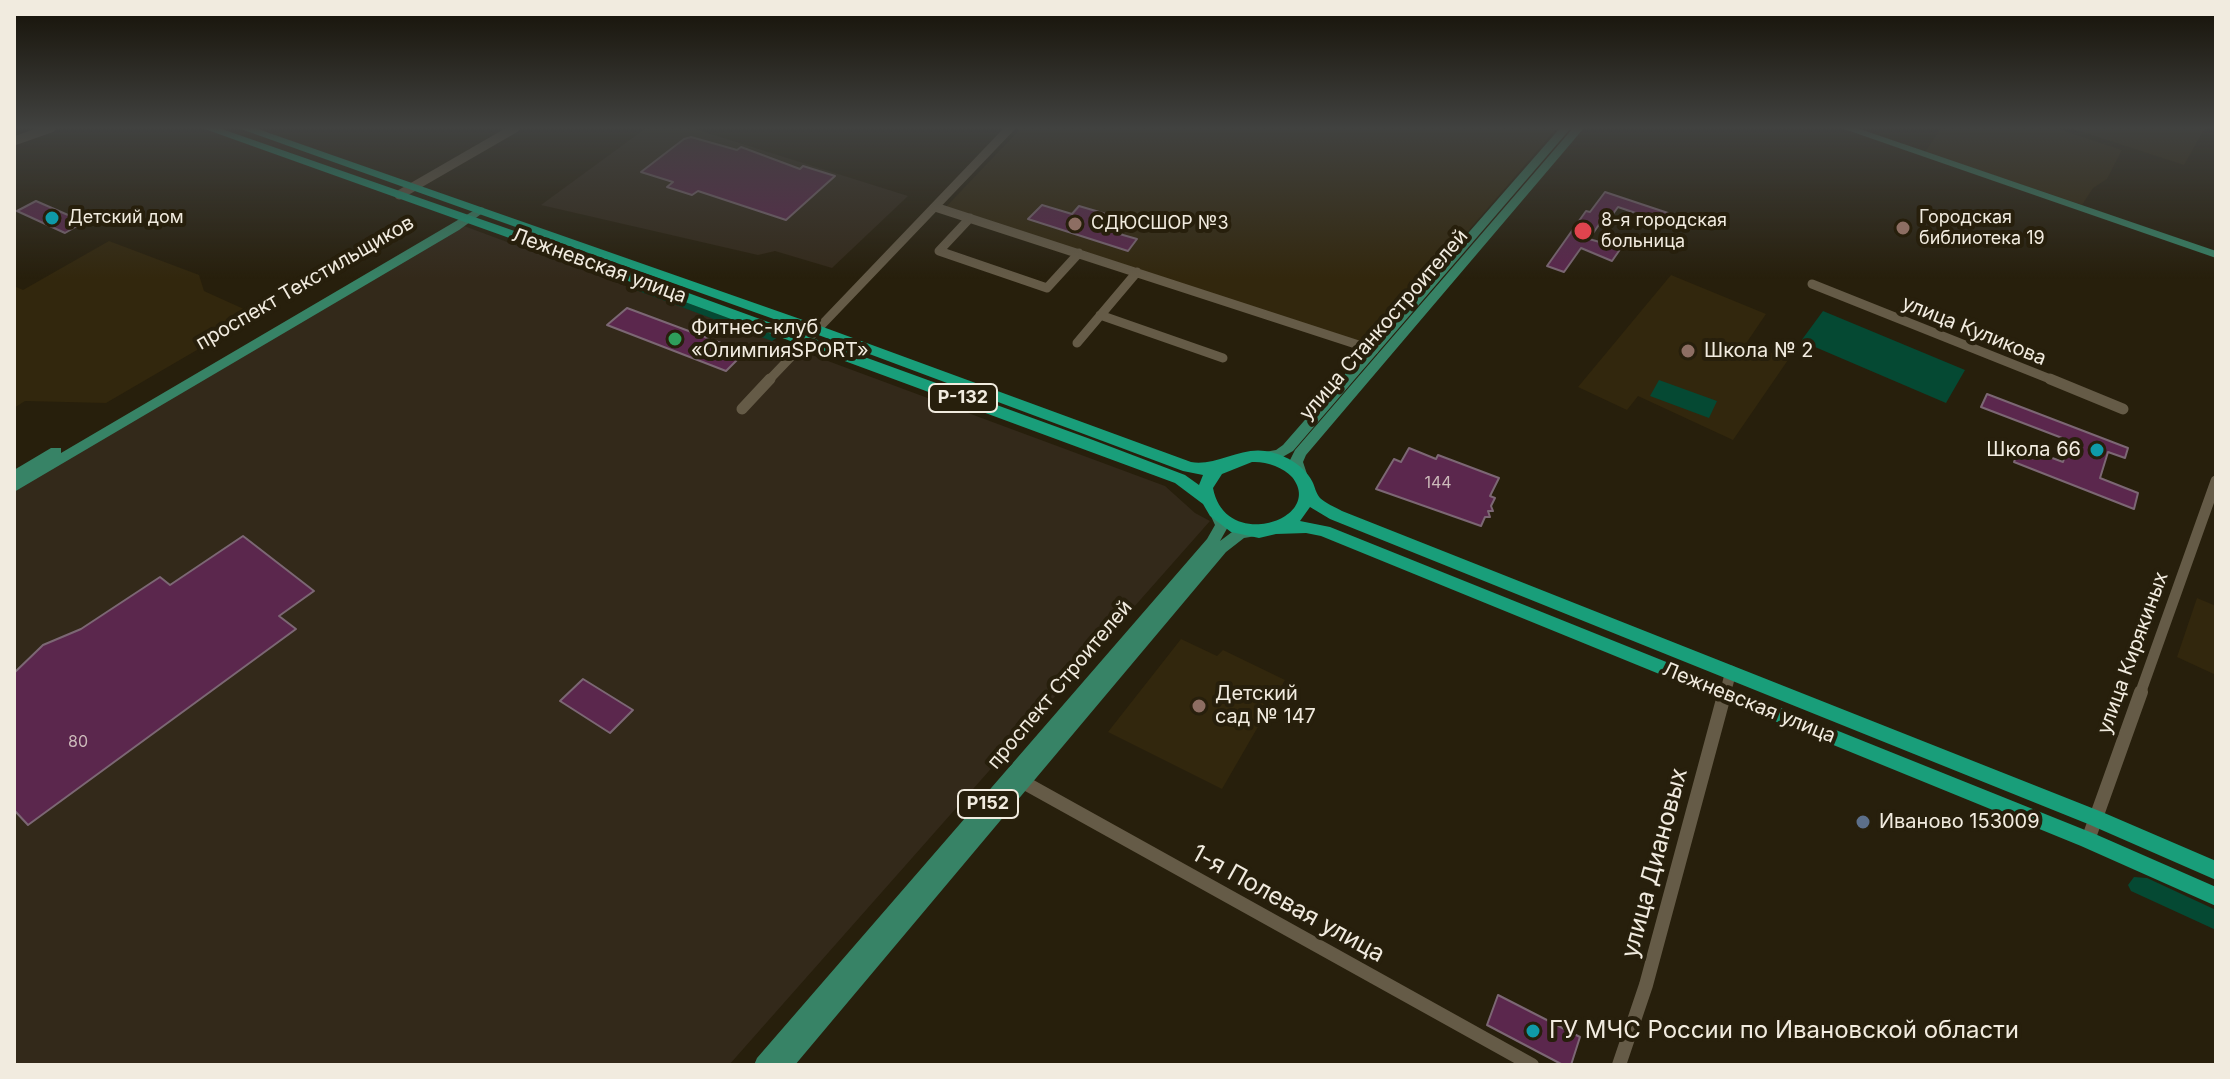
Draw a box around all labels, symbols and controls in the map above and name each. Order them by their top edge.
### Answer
place label: Детский дом [68,207,184,229]
place label: Городская библиотека 19 [1919,207,2045,250]
marker: Детский дом [43,209,61,227]
place label: 8-я городская больница [1601,210,1727,252]
street label: проспект Текстильщиков [192,211,418,355]
place label: СДЮСШОР №3 [1091,213,1229,235]
marker: СДЮСШОР №3 [1066,215,1084,233]
marker: Городская библиотека 19 [1894,219,1912,237]
marker: 8-я городская больница [1572,220,1594,242]
street label: Лежневская улица [508,223,690,309]
street label: улица Станкостроителей [1295,225,1473,425]
street label: улица Куликова [1898,291,2050,371]
place label: Фитнес-клуб «ОлимпияSPORT» [691,316,869,363]
marker: Фитнес-клуб «ОлимпияSPORT» [666,330,684,348]
place label: Школа № 2 [1704,339,1814,363]
marker: Школа № 2 [1679,342,1697,360]
road number: Р-132 [929,384,997,412]
place label: Школа 66 [1986,438,2081,462]
marker: Школа 66 [2088,441,2106,459]
house number: 144 [1424,473,1452,493]
street label: улица Кирякиных [2092,568,2174,738]
street label: проспект Строителей [982,596,1138,774]
street label: Лежневская улица [1659,657,1839,749]
place label: Детский сад № 147 [1215,682,1316,729]
marker: Детский сад № 147 [1190,697,1208,715]
house number: 80 [68,732,88,752]
street label: улица Диановых [1616,765,1694,961]
road number: Р152 [958,790,1018,818]
place label: Иваново 153009 [1879,810,2040,834]
marker: Иваново 153009 [1854,813,1872,831]
street label: 1-я Полевая улица [1186,839,1390,969]
place label: ГУ МЧС России по Ивановской области [1549,1017,2019,1045]
marker: ГУ МЧС России по Ивановской области [1524,1022,1542,1040]

